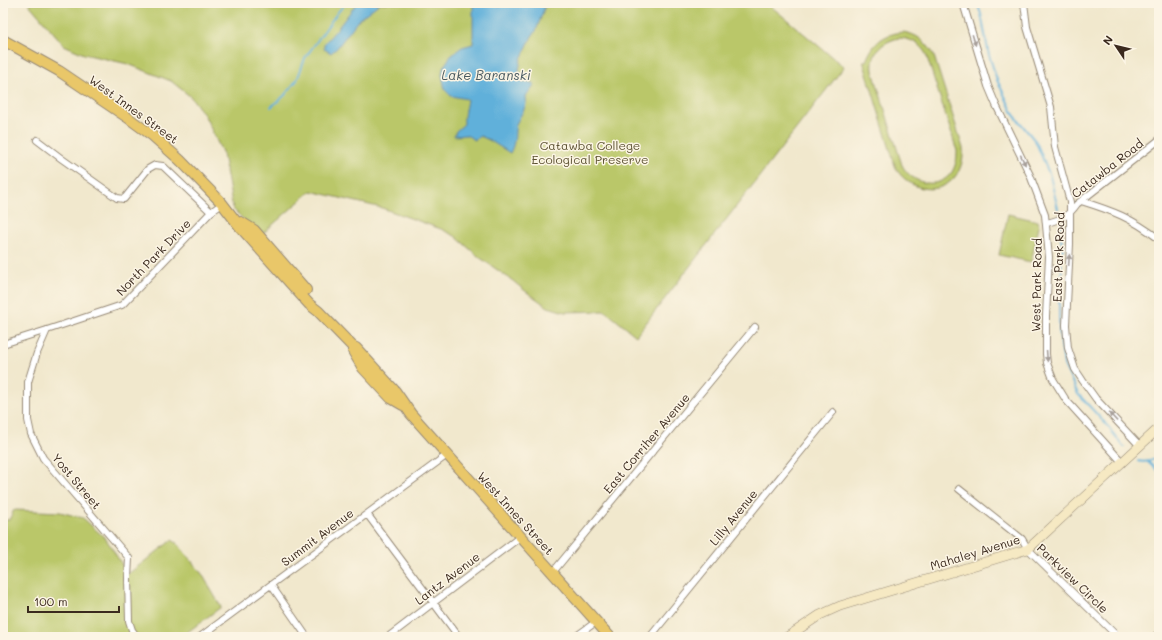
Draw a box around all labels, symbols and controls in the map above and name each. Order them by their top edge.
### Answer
north arrow [1096,26,1136,66]
text: N [1099,32,1116,48]
one-way arrow [971,35,977,47]
water label: Lake Baranski [441,66,531,83]
street label: West Innes Street [86,71,182,147]
street label: Catawba Road [1068,135,1146,201]
park label: Catawba College Ecological Preserve [531,137,649,167]
one-way arrow [1020,155,1026,166]
street label: East Park Road [1048,211,1068,302]
street label: North Park Drive [112,215,194,299]
street label: West Park Road [1027,238,1045,332]
one-way arrow [1066,254,1073,266]
one-way arrow [1043,350,1050,362]
street label: East Corriher Avenue [599,389,693,497]
one-way arrow [1108,412,1118,422]
street label: Yost Street [49,450,105,512]
street label: West Innes Street [474,468,558,558]
street label: Lilly Avenue [705,486,761,548]
street label: Summit Avenue [278,505,356,569]
street label: Mahaley Avenue [928,531,1022,573]
street label: Parkview Circle [1034,540,1112,616]
street label: Lantz Avenue [411,548,483,608]
scale bar [28,588,119,614]
text: 100 m [34,593,68,609]

